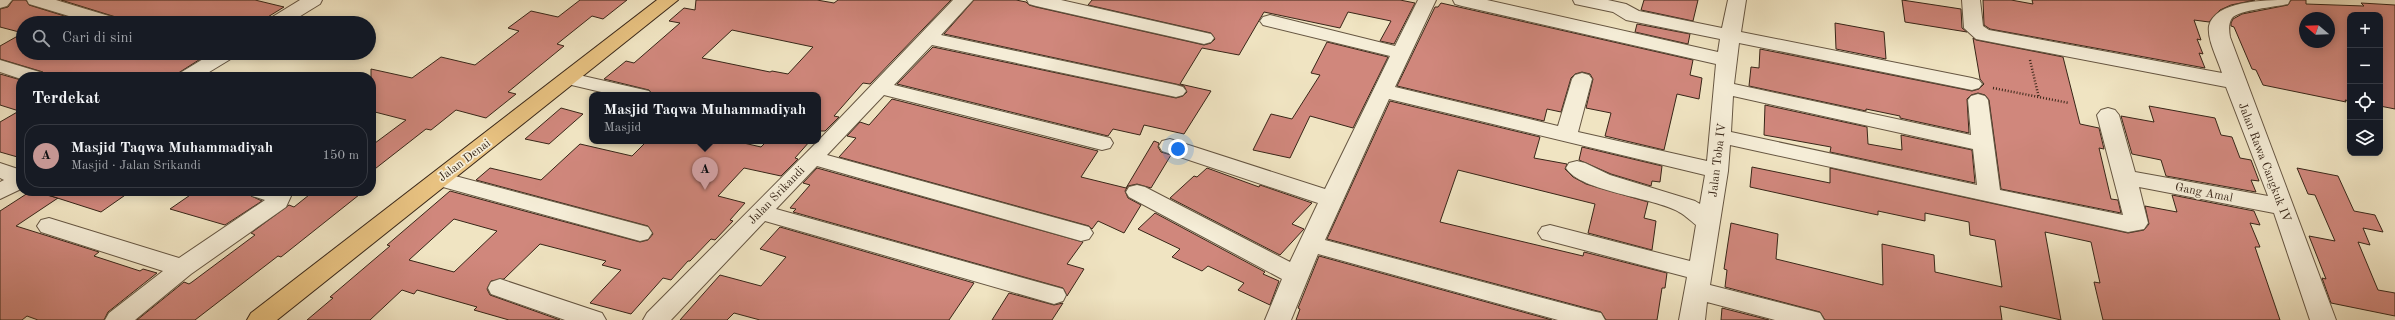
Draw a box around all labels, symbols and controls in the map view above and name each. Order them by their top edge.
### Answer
north arrow [2299,12,2335,48]
map controls [2347,12,2383,156]
button: + [2347,12,2383,48]
search box [16,16,376,60]
icon: search [30,27,52,49]
text: Cari di sini [62,31,133,46]
button: − [2347,48,2383,84]
button: locate [2347,84,2383,120]
text: Terdekat [32,90,100,107]
popup [589,92,821,144]
street label: Jalan Rawa Cangkuk IV [2236,101,2292,224]
text: Masjid Taqwa Muhammadiyah [604,103,806,118]
button: layers [2347,120,2383,156]
text: Masjid [604,121,641,134]
street label: Jalan Toba IV [1707,122,1728,198]
street label: Jalan Denai [436,137,493,184]
your location [1168,139,1188,159]
text: Masjid Taqwa Muhammadiyah [71,141,273,156]
text: A [41,149,51,162]
text: 150 m [322,149,359,162]
pin: A [692,157,718,190]
text: Masjid · Jalan Srikandi [71,159,201,172]
street label: Jalan Srikandi [746,164,807,227]
street label: Gang Amal [2174,181,2234,204]

